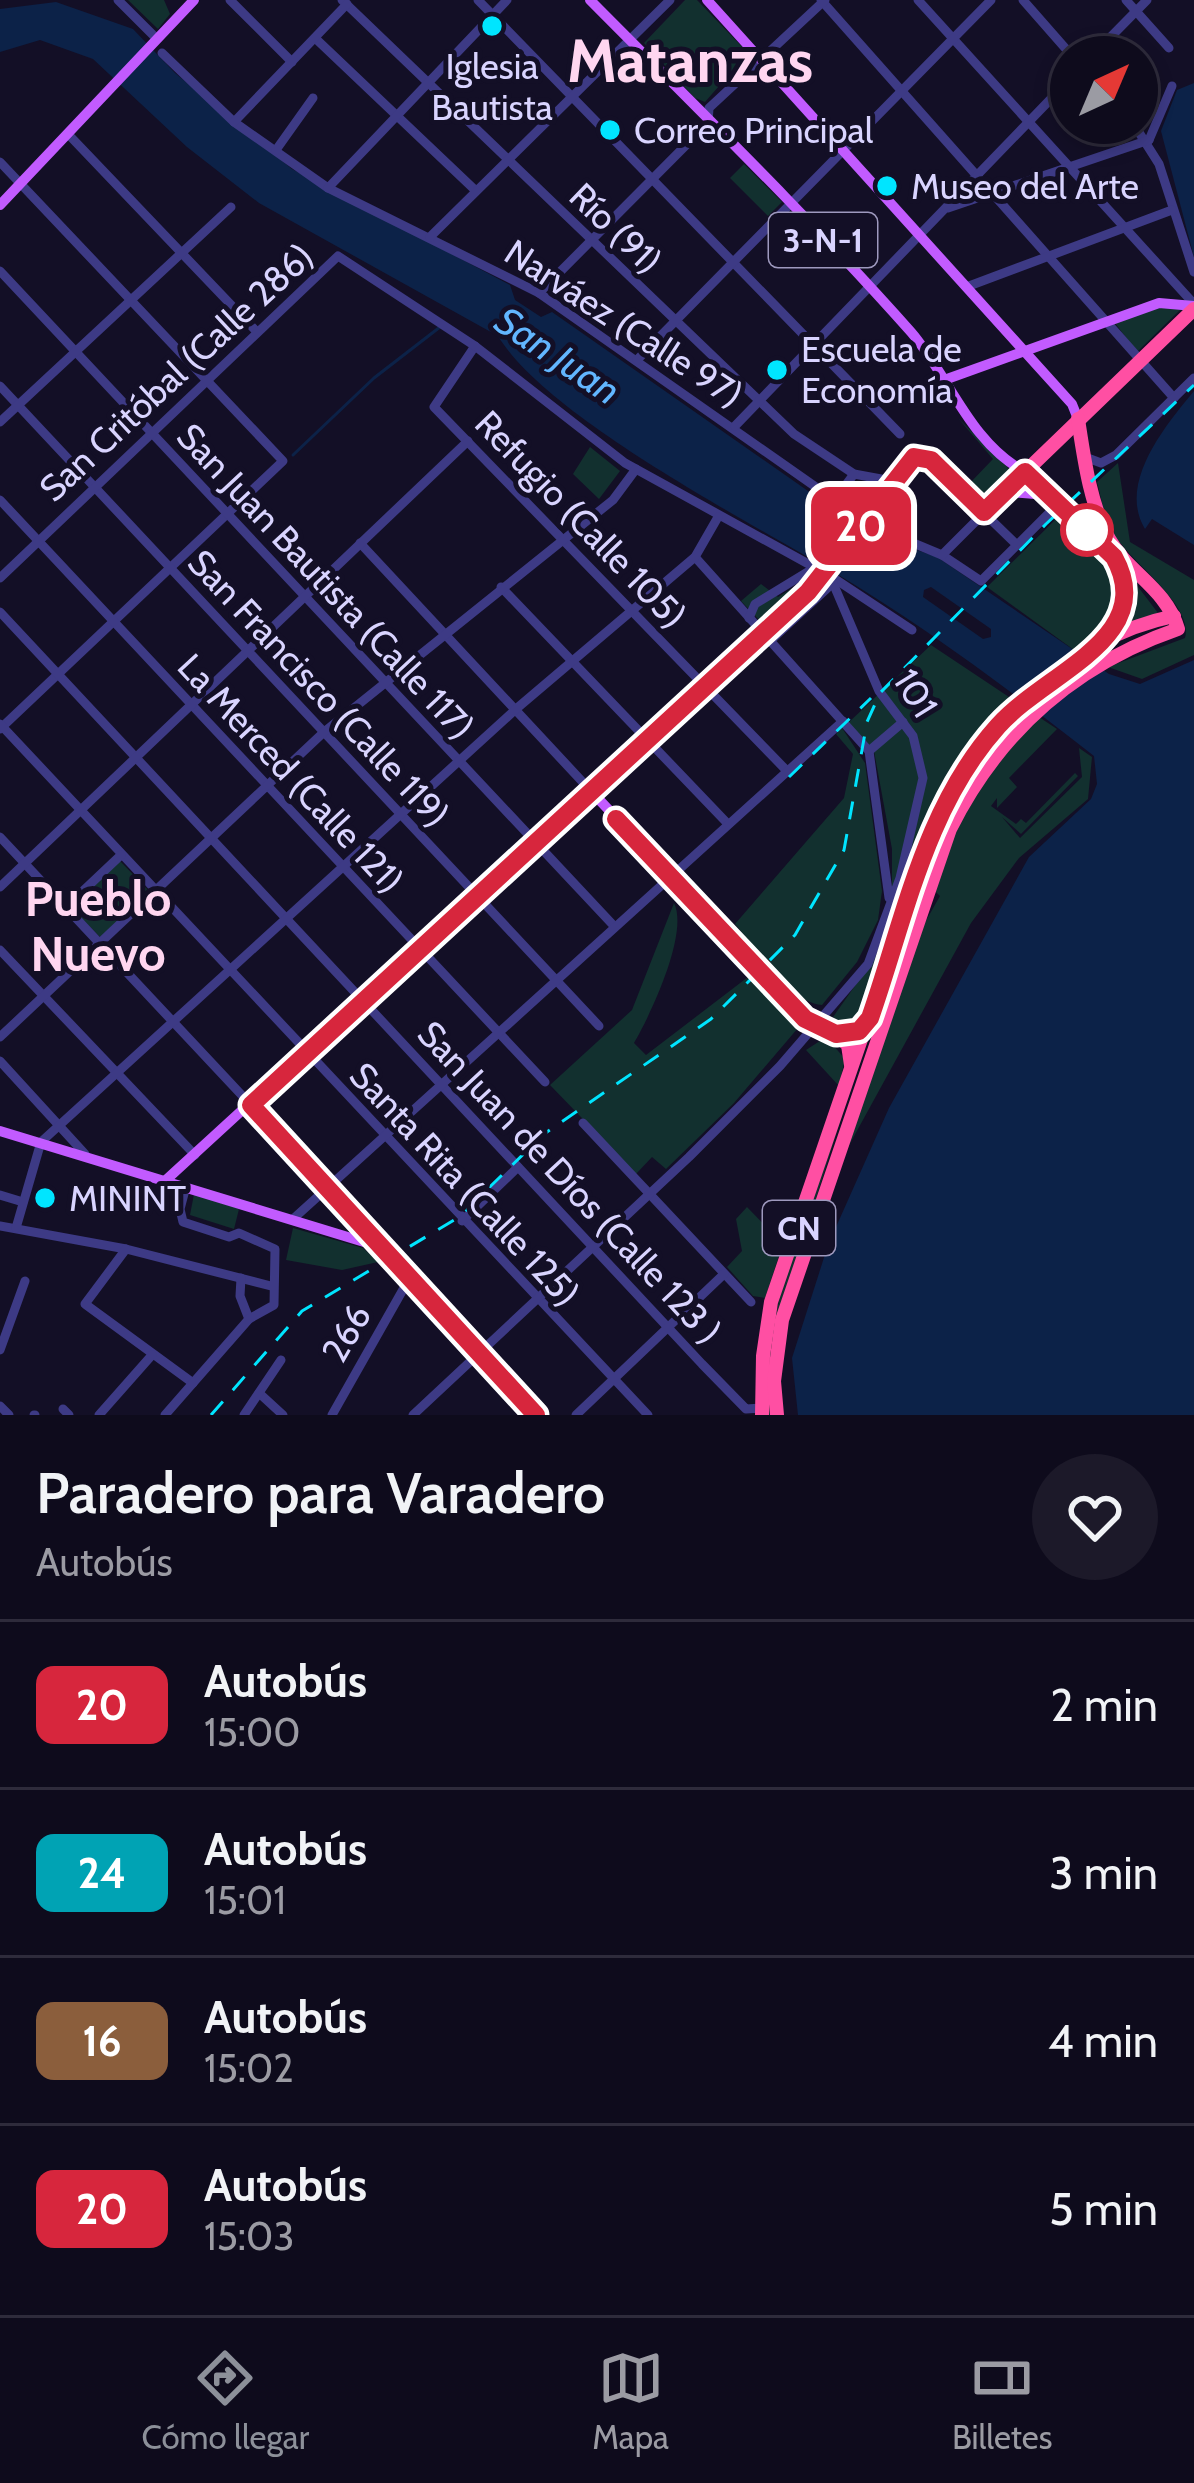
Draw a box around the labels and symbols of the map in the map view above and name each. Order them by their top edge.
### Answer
marker: Iglesia Bautista [479,13,505,39]
district label: Matanzas [567,24,813,97]
north arrow [1050,36,1158,144]
place label: Iglesia Bautista [431,44,553,129]
place label: Correo Principal [634,108,874,152]
marker: Correo Principal [597,117,623,143]
place label: Museo del Arte [911,164,1139,208]
marker: Museo del Arte [874,173,900,199]
street label: Río (91) [561,174,671,282]
road number: 3-N-1 [769,213,877,267]
street label: Narváez (Calle 97) [497,230,751,416]
street label: San Critóbal (Calle 286) [30,234,322,510]
water label: San Juan [486,296,630,414]
place label: Escuela de Economía [801,327,962,412]
marker: Escuela de Economía [764,357,790,383]
street label: Refugio (Calle 105) [466,401,696,637]
street label: San Juan Bautista (Calle 117) [168,414,484,748]
line badge: 20 [807,487,915,565]
unlabelled marker [1062,505,1112,555]
street label: San Francisco (Calle 119) [179,540,459,836]
street label: La Merced (Calle 121) [169,644,413,902]
street label: 101 [884,661,948,725]
district label: Pueblo Nuevo [25,870,171,983]
street label: San Juan de Díos (Calle 123 ) [409,1012,731,1352]
street label: Santa Rita (Calle 125) [341,1053,589,1315]
place label: MININT [69,1176,186,1220]
marker: MININT [32,1185,58,1211]
road number: CN [763,1201,835,1255]
street label: 266 [312,1296,380,1370]

